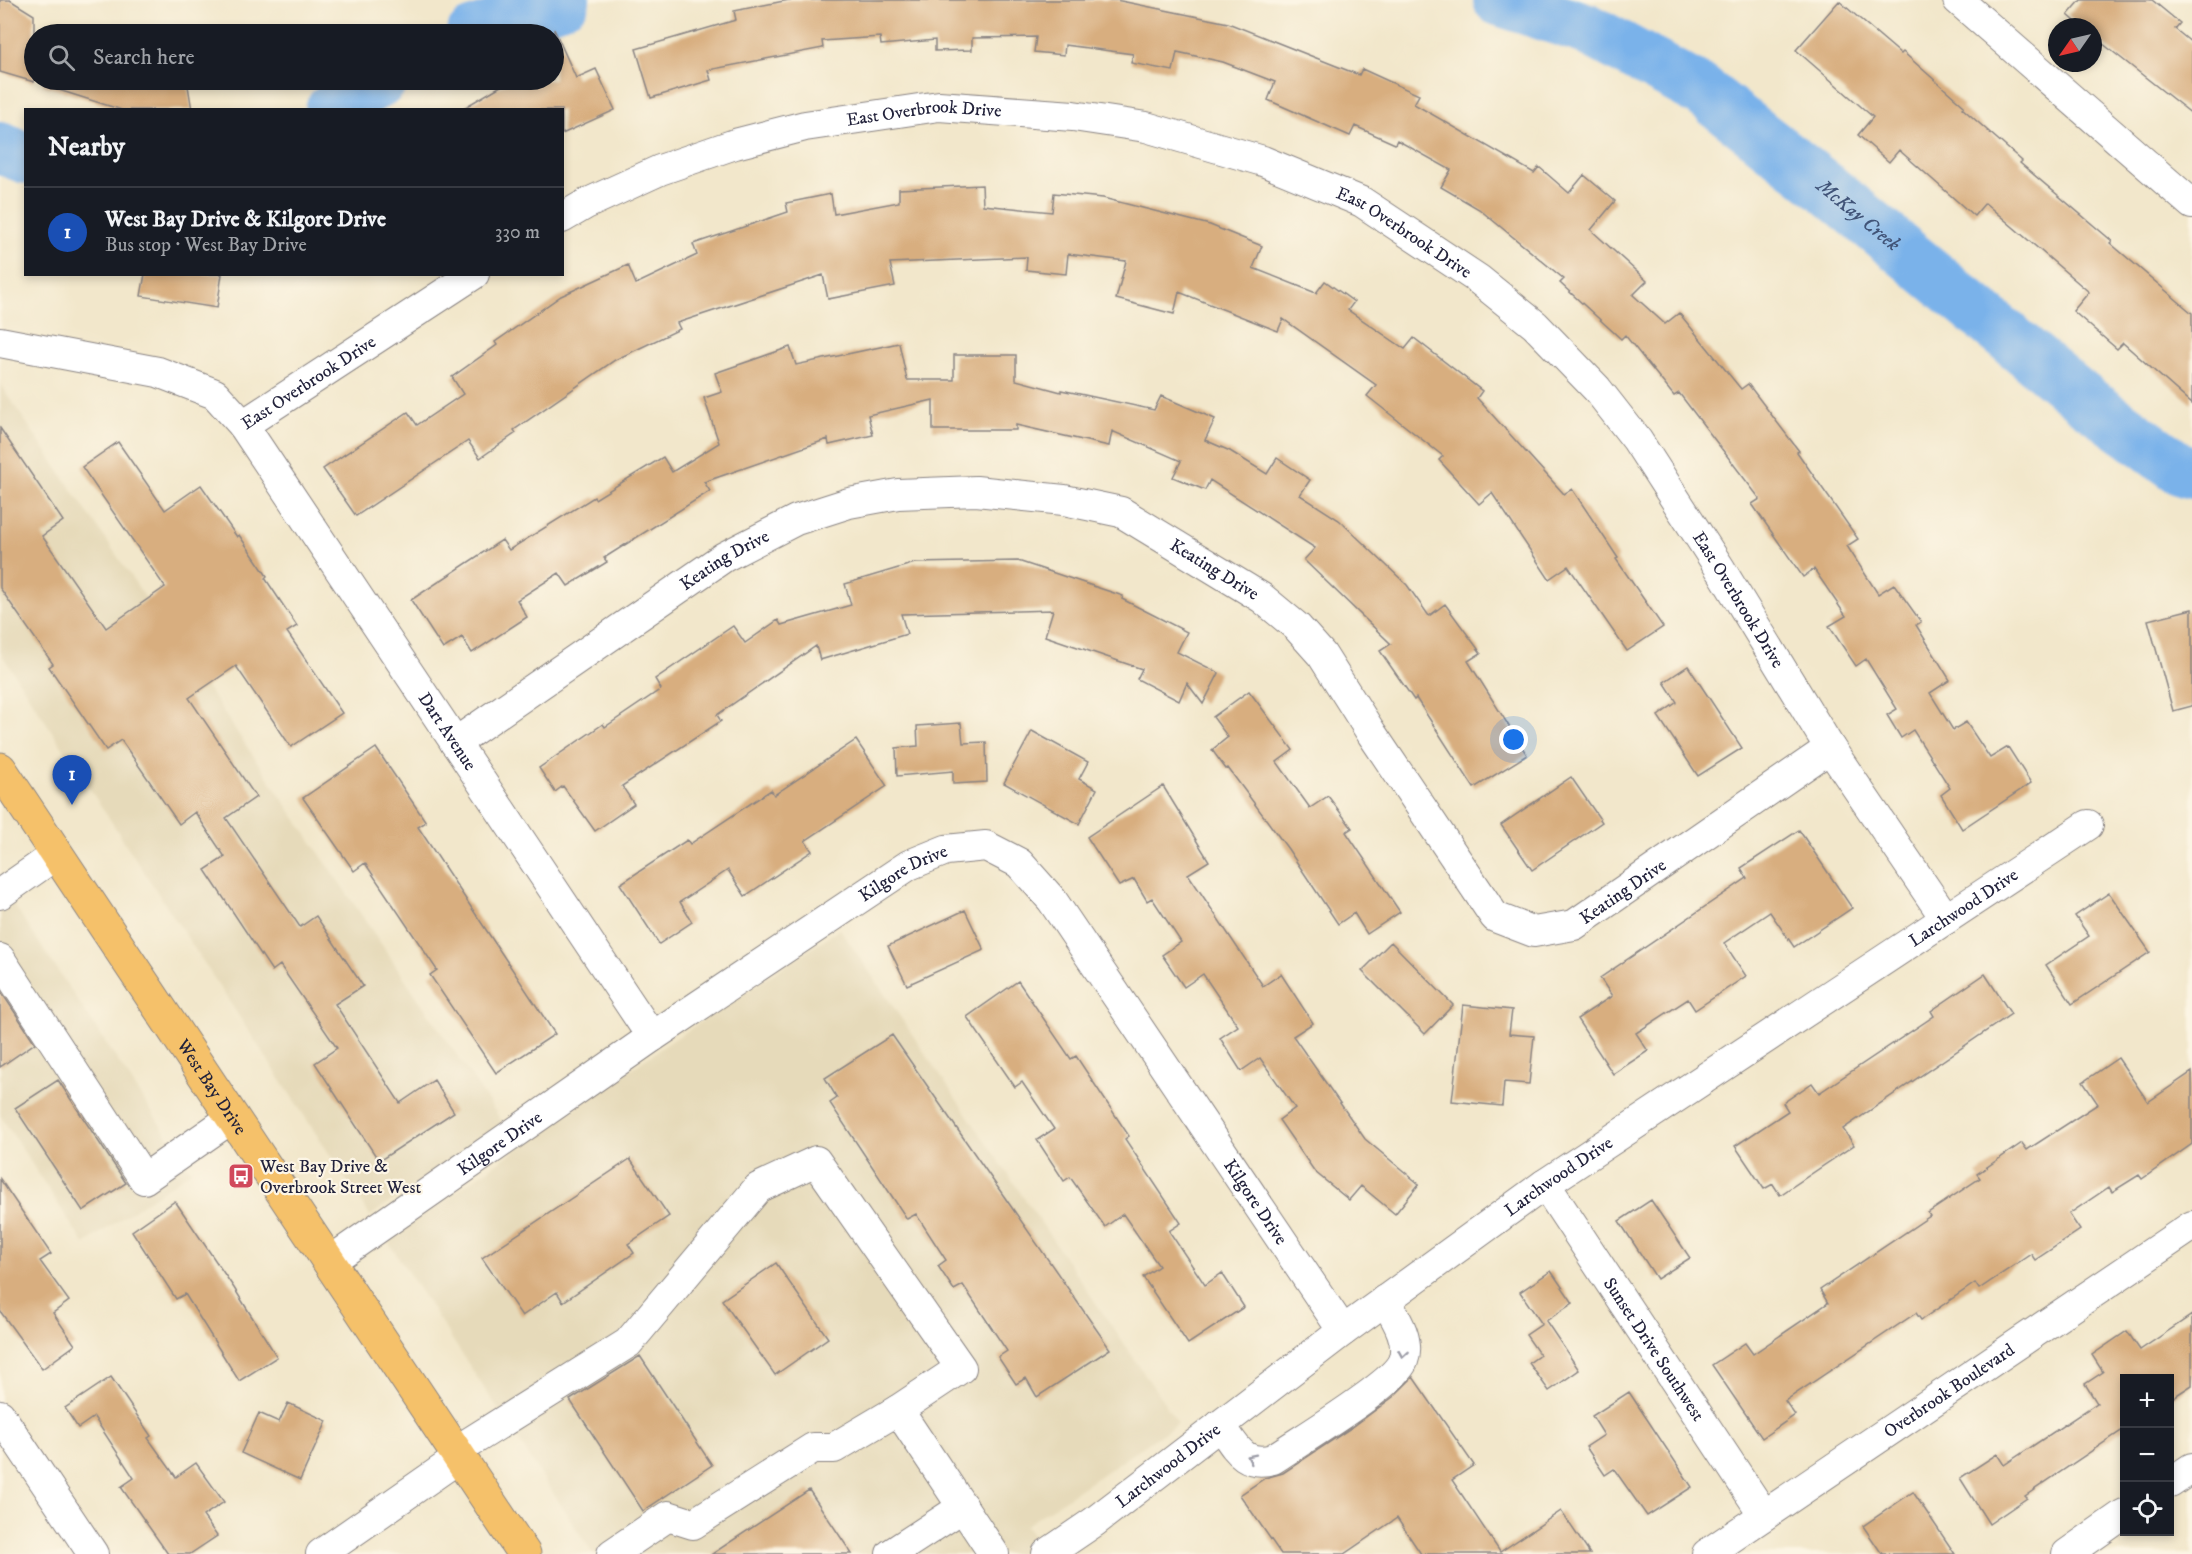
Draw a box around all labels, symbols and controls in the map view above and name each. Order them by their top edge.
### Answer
north arrow [2048,18,2102,72]
search box [24,24,564,90]
icon: search [45,41,78,74]
text: Search here [93,44,195,71]
street label: East Overbrook Drive [845,96,1002,132]
text: Nearby [48,131,125,164]
water label: McKay Creek [1810,173,1905,258]
street label: East Overbrook Drive [1333,183,1476,284]
text: West Bay Drive & Kilgore Drive [105,206,386,233]
text: 1 [64,220,71,245]
text: 330 m [495,220,540,245]
text: Bus stop · West Bay Drive [105,233,307,258]
street label: East Overbrook Drive [237,331,380,435]
street label: Keating Drive [676,526,773,596]
street label: East Overbrook Drive [1687,528,1788,672]
street label: Keating Drive [1166,535,1263,605]
street label: Dart Avenue [413,689,481,775]
your location [1499,725,1528,754]
pin: 1 [52,756,92,805]
street label: Kilgore Drive [855,841,951,907]
street label: Keating Drive [1576,855,1671,930]
street label: Larchwood Drive [1905,864,2023,952]
street label: West Bay Drive [171,1035,251,1139]
street label: Kilgore Drive [454,1107,547,1181]
street label: Larchwood Drive [1501,1132,1617,1222]
place label: West Bay Drive & Overbrook Street West [259,1156,422,1199]
street label: Kilgore Drive [1218,1156,1292,1249]
bus stop icon: West Bay Drive & Overbrook Street West [226,1161,256,1191]
street label: Sunset Drive Southwest [1598,1274,1709,1426]
street label: Overbrook Boulevard [1880,1339,2019,1443]
one-way arrow [1397,1349,1409,1359]
map controls [2120,1374,2174,1536]
button: + [2120,1374,2174,1428]
street label: Larchwood Drive [1112,1419,1225,1513]
button: − [2120,1428,2174,1482]
one-way arrow [1246,1453,1257,1465]
button: locate [2120,1482,2174,1536]

